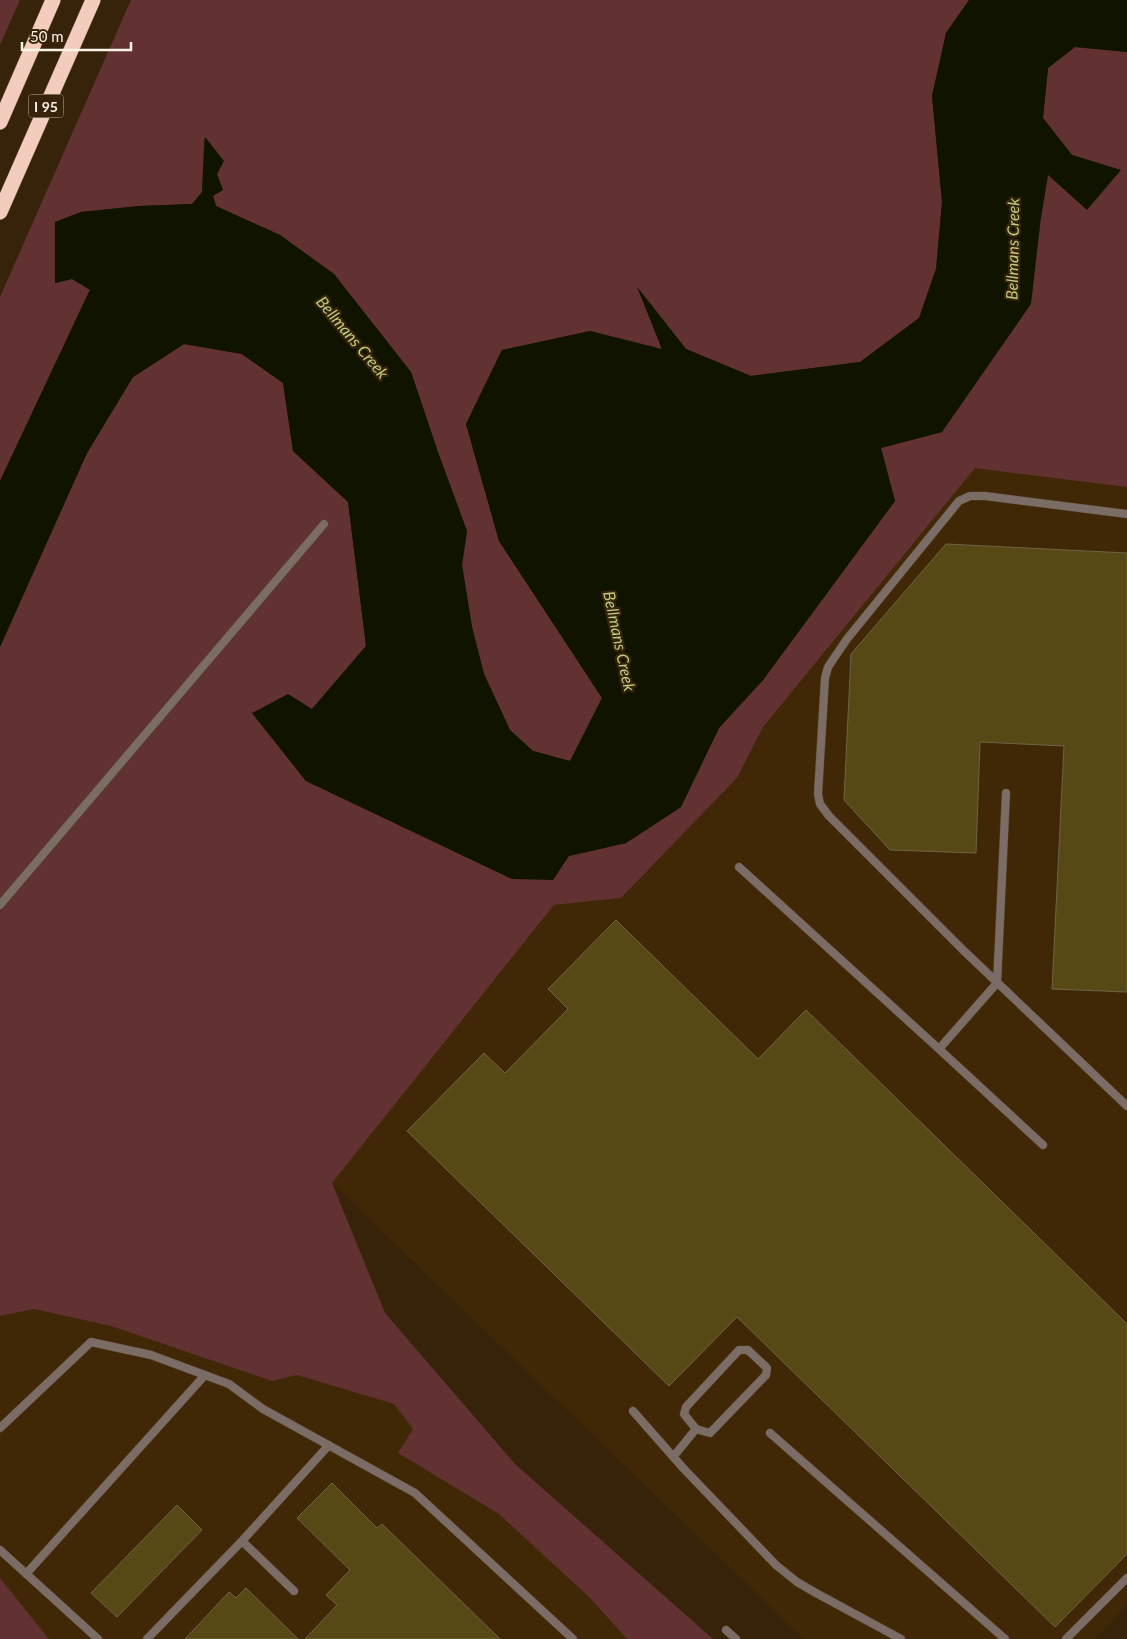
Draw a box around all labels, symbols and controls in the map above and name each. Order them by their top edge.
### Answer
scale bar [22,20,131,52]
text: 50 m [30,27,64,45]
road number: I 95 [28,94,64,118]
water label: Bellmans Creek [1002,198,1022,300]
water label: Bellmans Creek [313,292,393,382]
water label: Bellmans Creek [600,589,640,693]

